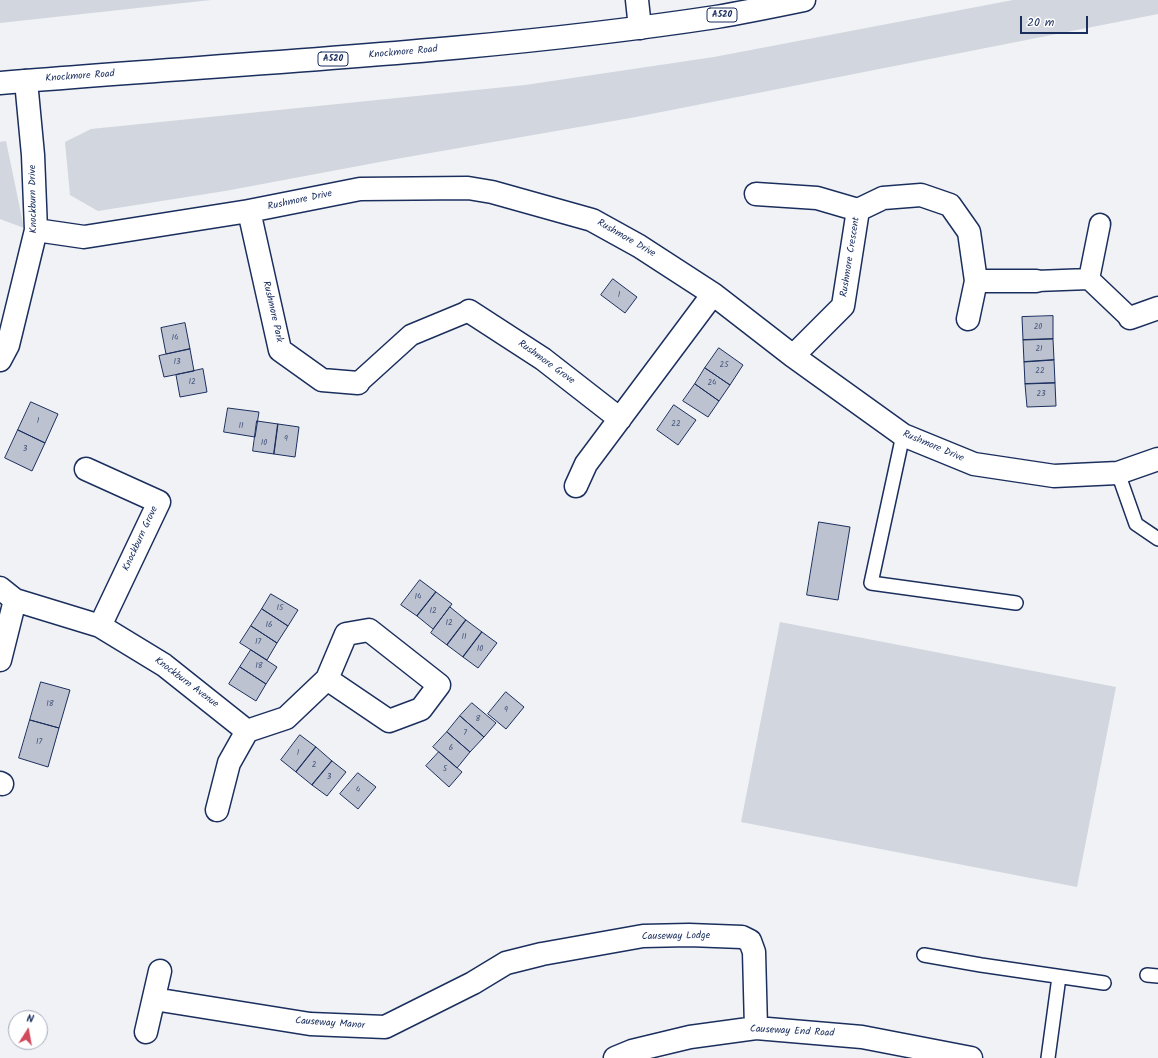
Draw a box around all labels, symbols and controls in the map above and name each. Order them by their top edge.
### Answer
road number: A520 [707,8,737,22]
scale bar [1022,8,1090,34]
text: 20 m [1027,13,1054,32]
street label: Knockmore Road [368,44,438,62]
road number: A520 [318,52,348,66]
street label: Knockmore Road [45,69,115,85]
street label: Knockburn Drive [27,165,41,233]
street label: Rushmore Drive [267,188,333,214]
street label: Rushmore Crescent [839,216,863,298]
street label: Rushmore Drive [595,217,657,261]
street label: Rushmore Park [259,280,285,344]
house number: 1 [618,291,620,301]
house number: 20 [1034,323,1042,333]
house number: 14 [172,334,178,344]
street label: Rushmore Grove [515,338,577,388]
house number: 21 [1035,345,1043,355]
house number: 13 [173,358,181,368]
house number: 25 [720,361,728,371]
house number: 22 [1035,367,1045,377]
house number: 12 [188,378,196,388]
house number: 24 [707,379,717,389]
house number: 23 [1036,390,1046,400]
house number: 1 [37,417,39,427]
house number: 22 [671,420,681,430]
house number: 11 [238,422,244,432]
street label: Rushmore Drive [901,429,965,465]
house number: 9 [284,435,288,445]
house number: 10 [261,439,267,449]
house number: 3 [23,445,27,455]
street label: Knockburn Grove [121,505,161,573]
house number: 14 [415,593,421,603]
house number: 15 [277,604,283,614]
house number: 12 [429,607,437,617]
house number: 12 [445,619,453,629]
house number: 16 [266,621,272,631]
house number: 11 [461,633,467,643]
house number: 17 [255,638,261,648]
house number: 10 [477,645,483,655]
street label: Knockburn Avenue [152,655,220,711]
house number: 18 [255,662,263,672]
house number: 18 [46,700,54,710]
house number: 9 [504,706,508,716]
house number: 8 [476,715,480,725]
house number: 7 [463,729,467,739]
house number: 17 [36,738,42,748]
house number: 6 [449,744,453,754]
house number: 1 [297,749,299,759]
house number: 2 [312,761,316,771]
house number: 5 [443,765,447,775]
house number: 3 [327,773,331,783]
house number: 4 [356,786,360,796]
street label: Causeway Lodge [642,930,710,944]
north arrow [8,1010,48,1050]
text: N [25,1010,35,1029]
street label: Causeway Manor [295,1016,365,1032]
street label: Causeway End Road [749,1024,835,1040]

